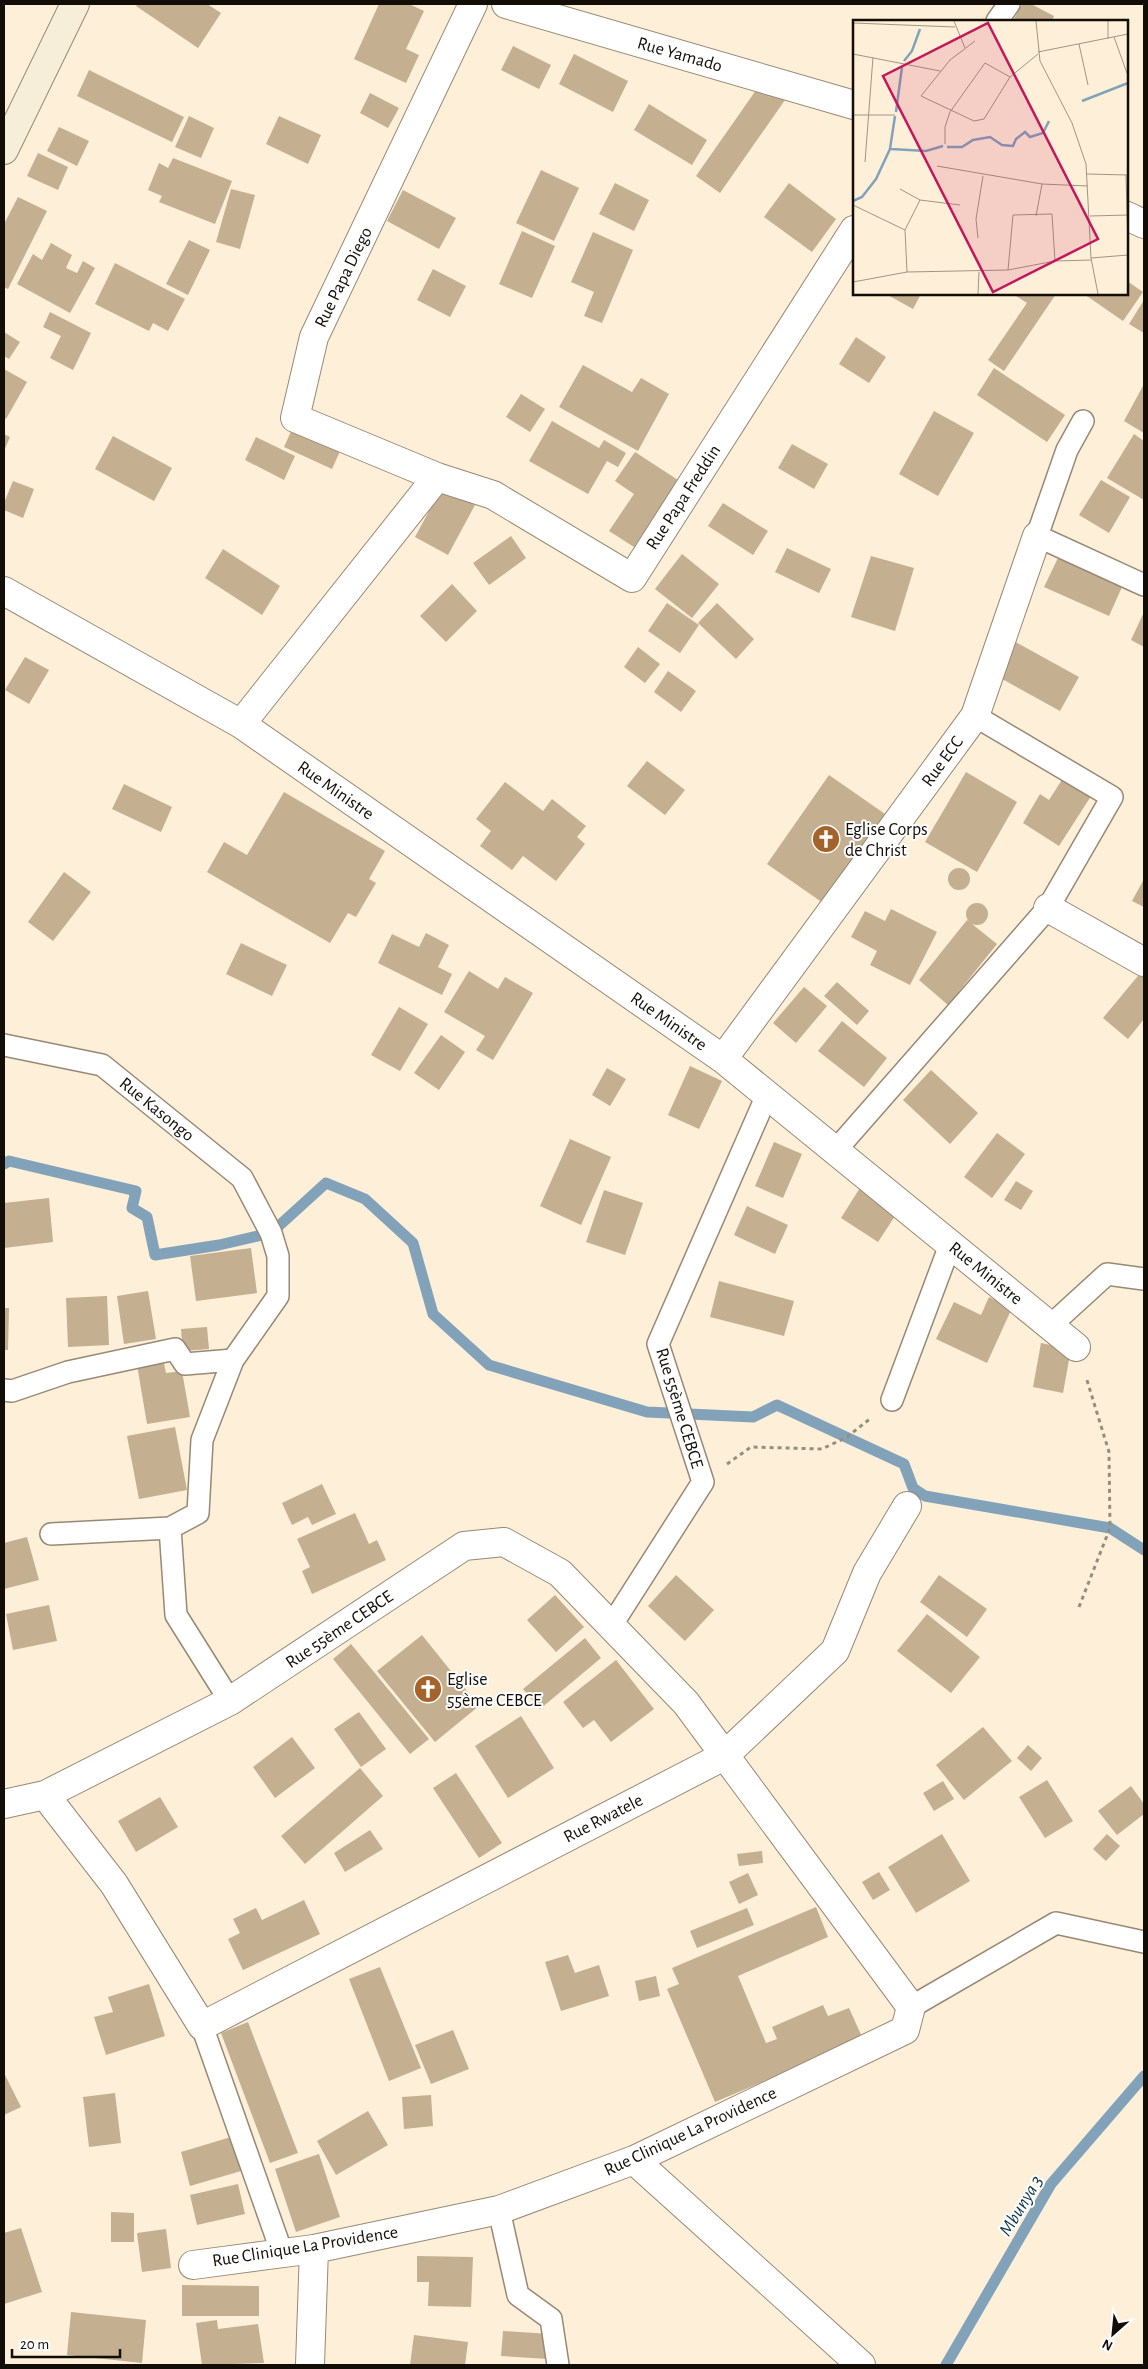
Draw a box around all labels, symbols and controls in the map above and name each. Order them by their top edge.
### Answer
inset map [853,20,1128,295]
street label: Rue Yamado [635,34,724,76]
street label: Rue Papa Diego [312,224,376,331]
street label: Rue Papa Freddin [643,442,724,553]
street label: Rue ECC [919,733,967,790]
street label: Rue Ministre [294,758,377,824]
place label: Eglise Corps de Christ [845,821,928,860]
church icon: Eglise Corps de Christ [811,824,841,854]
street label: Rue Ministre [627,989,710,1055]
street label: Rue Kasongo [116,1074,197,1145]
street label: Rue Ministre [945,1239,1026,1309]
street label: Rue 55ème CEBCE [652,1346,706,1471]
street label: Rue 55ème CEBCE [283,1587,397,1672]
place label: Eglise 55ème CEBCE [447,1671,542,1710]
church icon: Eglise 55ème CEBCE [413,1674,443,1704]
street label: Rue Rwatele [561,1791,646,1847]
street label: Rue Clinique La Providence [601,2084,779,2180]
water label: Mbunya 3 [996,2172,1047,2239]
street label: Rue Clinique La Providence [211,2223,399,2271]
north arrow [1088,2309,1138,2359]
scale bar [12,2326,120,2358]
text: N [1100,2336,1115,2353]
text: 20 m [20,2337,49,2352]

